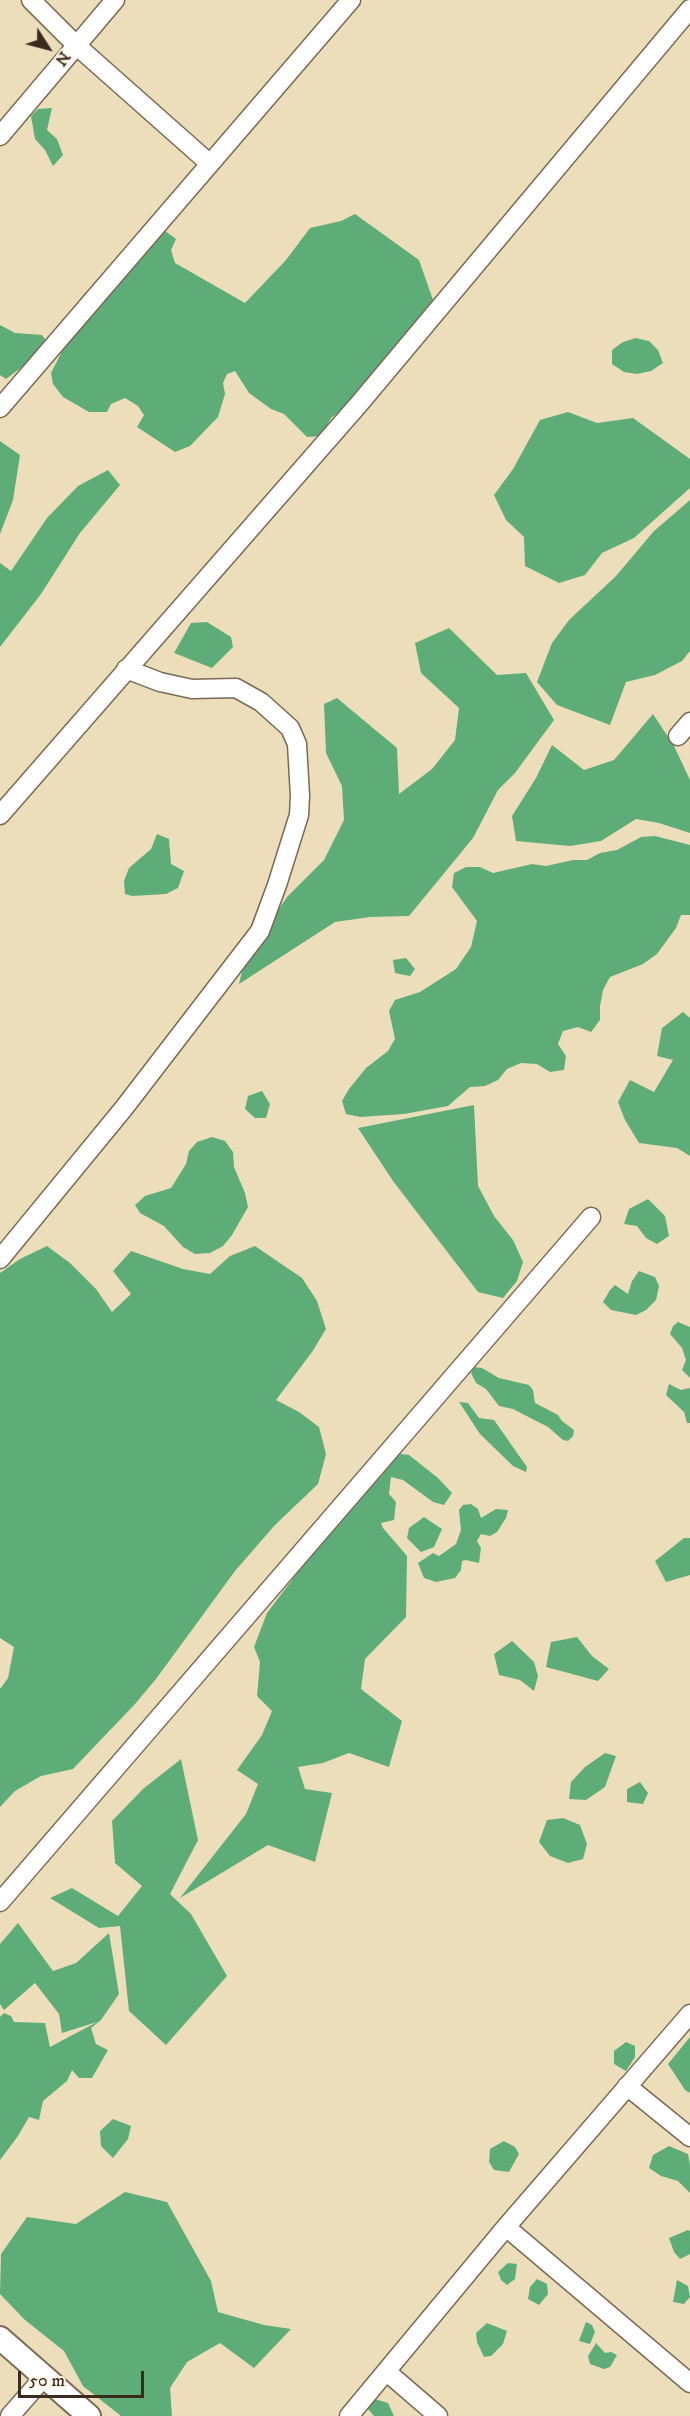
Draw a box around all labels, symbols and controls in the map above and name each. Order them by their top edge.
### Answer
north arrow [18,18,78,78]
text: N [51,47,75,70]
scale bar [21,2359,147,2397]
text: 50 m [29,2370,65,2392]

